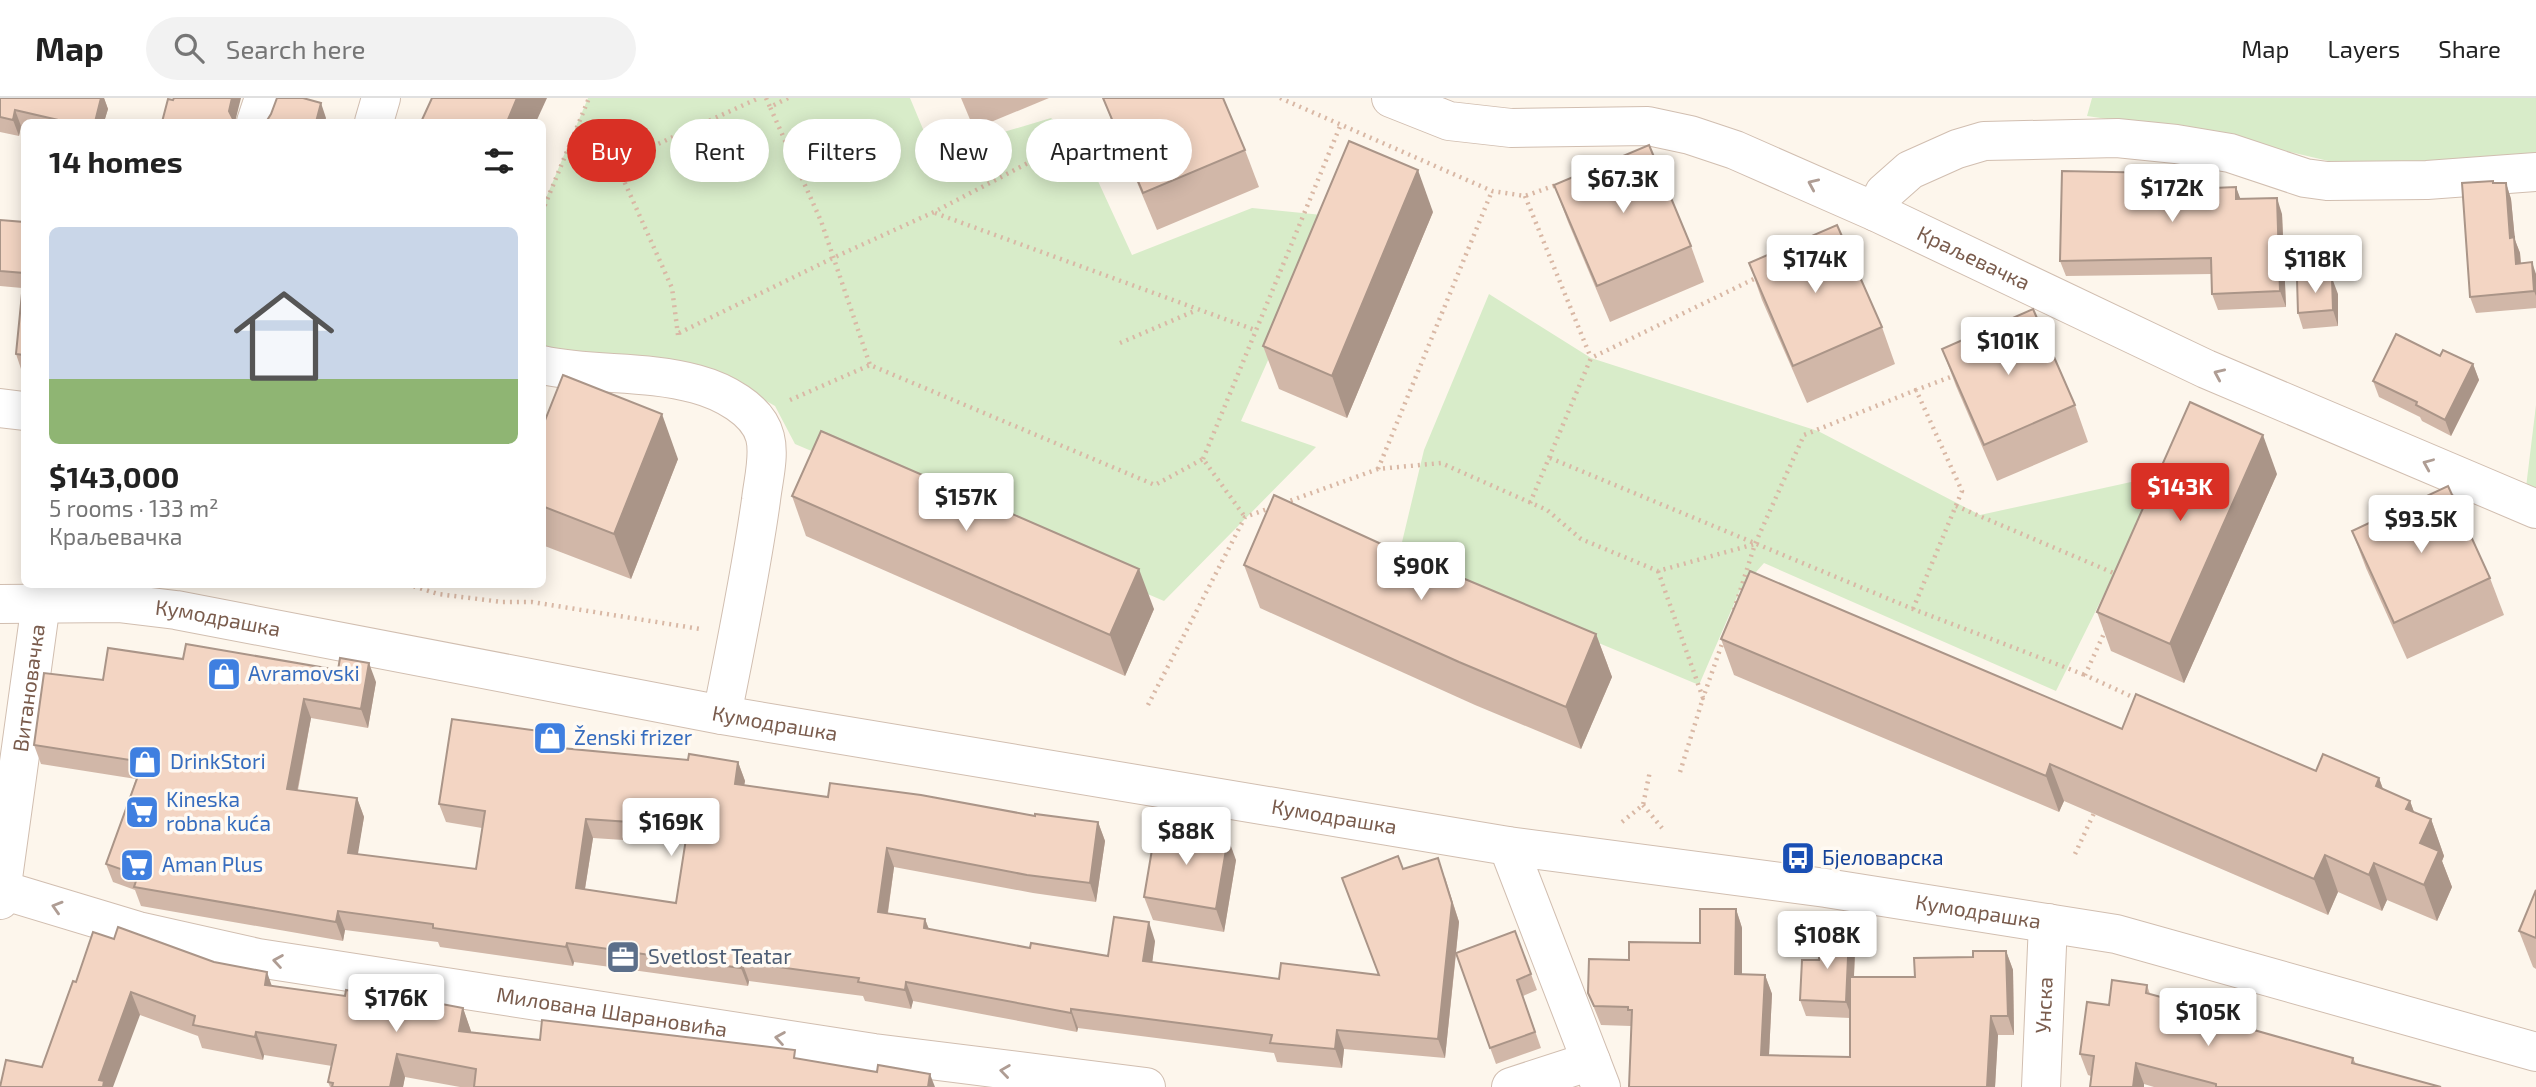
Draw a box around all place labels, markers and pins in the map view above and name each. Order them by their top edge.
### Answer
pin: $67.3K [1566,156,1680,215]
pin: $172K [2123,164,2221,224]
pin: $174K [1766,236,1864,295]
pin: $118K [2266,236,2364,295]
pin: $101K [1959,317,2057,377]
pin: $143K [2131,464,2229,523]
pin: $157K [917,474,1015,533]
pin: $93.5K [2364,496,2478,555]
pin: $90K [1380,542,1462,602]
shop icon: Avramovski [205,655,243,693]
place label: Avramovski [248,660,360,685]
shop icon: Ženski frizer [531,719,569,757]
place label: Ženski frizer [574,724,693,749]
shop icon: DrinkStori [126,743,164,781]
place label: DrinkStori [170,748,266,773]
place label: Kineska robna kuća [166,786,271,835]
supermarket icon: Kineska robna kuća [123,793,161,831]
pin: $169K [622,798,720,858]
pin: $88K [1145,808,1227,867]
bus stop icon: Бјеловарска [1779,839,1817,877]
place label: Бјеловарска [1822,844,1944,870]
supermarket icon: Aman Plus [118,846,156,884]
place label: Aman Plus [162,851,263,876]
pin: $108K [1778,912,1876,971]
office icon: Svetlost Teatar [604,938,642,976]
place label: Svetlost Teatar [648,943,792,968]
pin: $176K [347,974,445,1034]
pin: $105K [2159,988,2257,1048]

